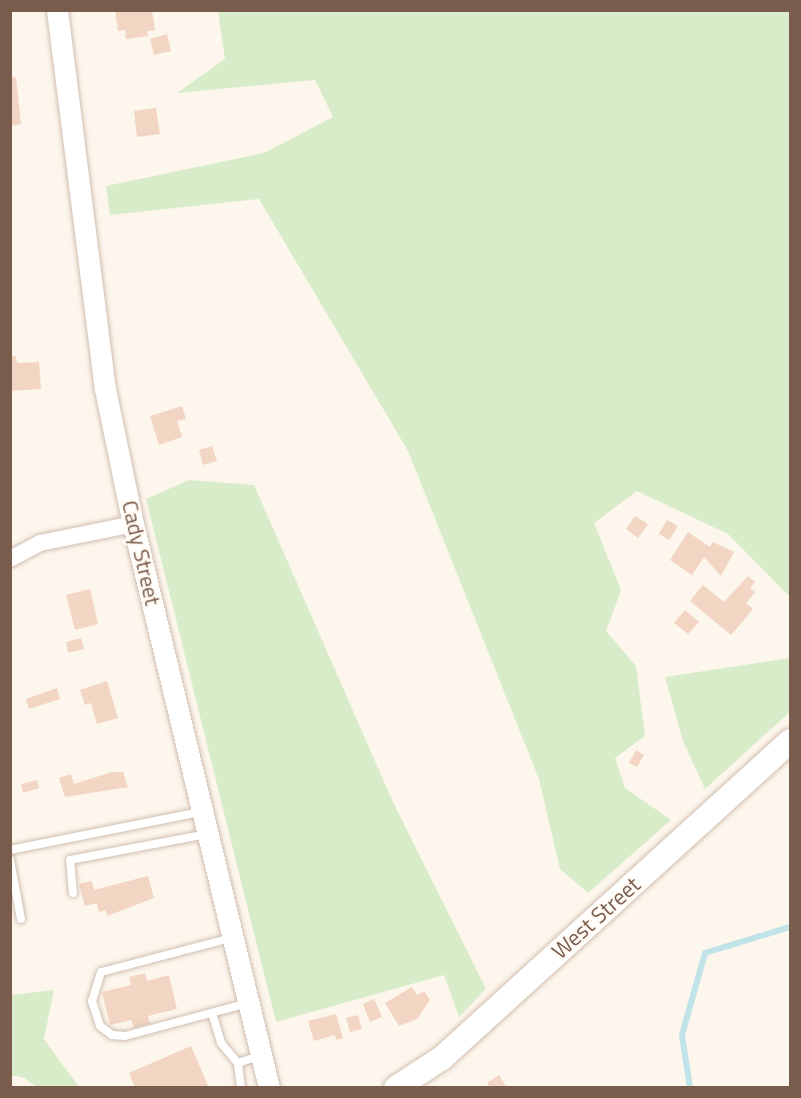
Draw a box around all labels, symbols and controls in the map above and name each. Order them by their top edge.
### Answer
street label: Cady Street [116,498,166,608]
street label: West Street [546,871,646,965]

